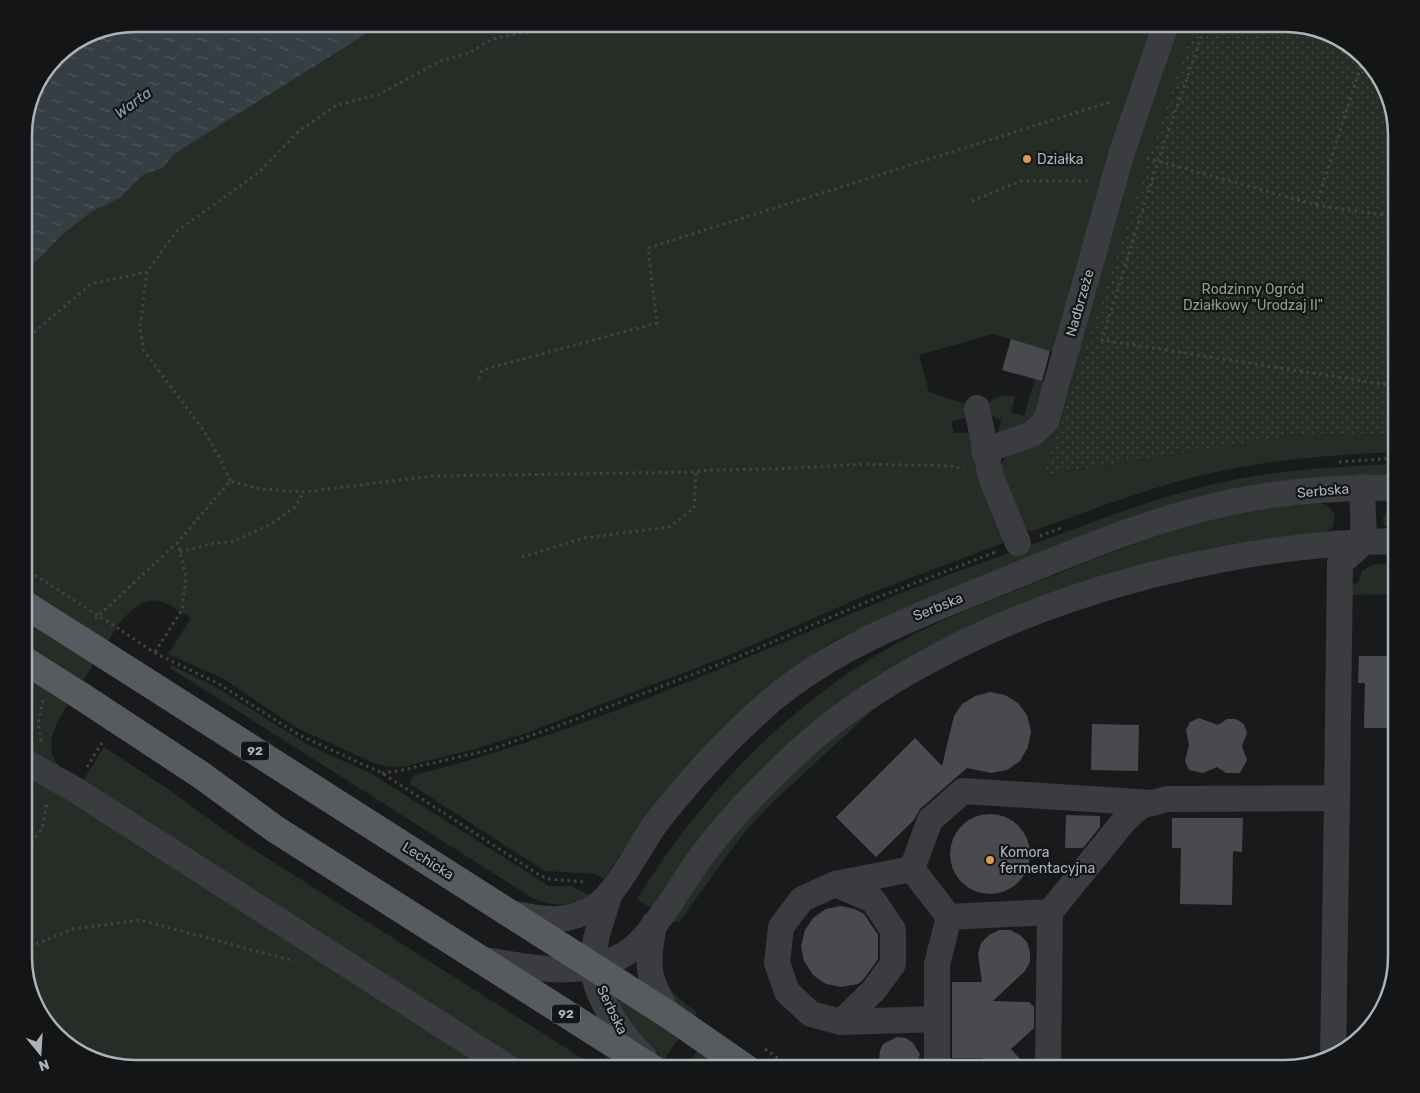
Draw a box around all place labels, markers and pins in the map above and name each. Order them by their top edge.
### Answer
place label: Działka [1037,151,1084,168]
marker: Działka [1021,153,1033,165]
place label: Komora fermentacyjna [1000,844,1095,877]
marker: Komora fermentacyjna [984,854,996,866]

